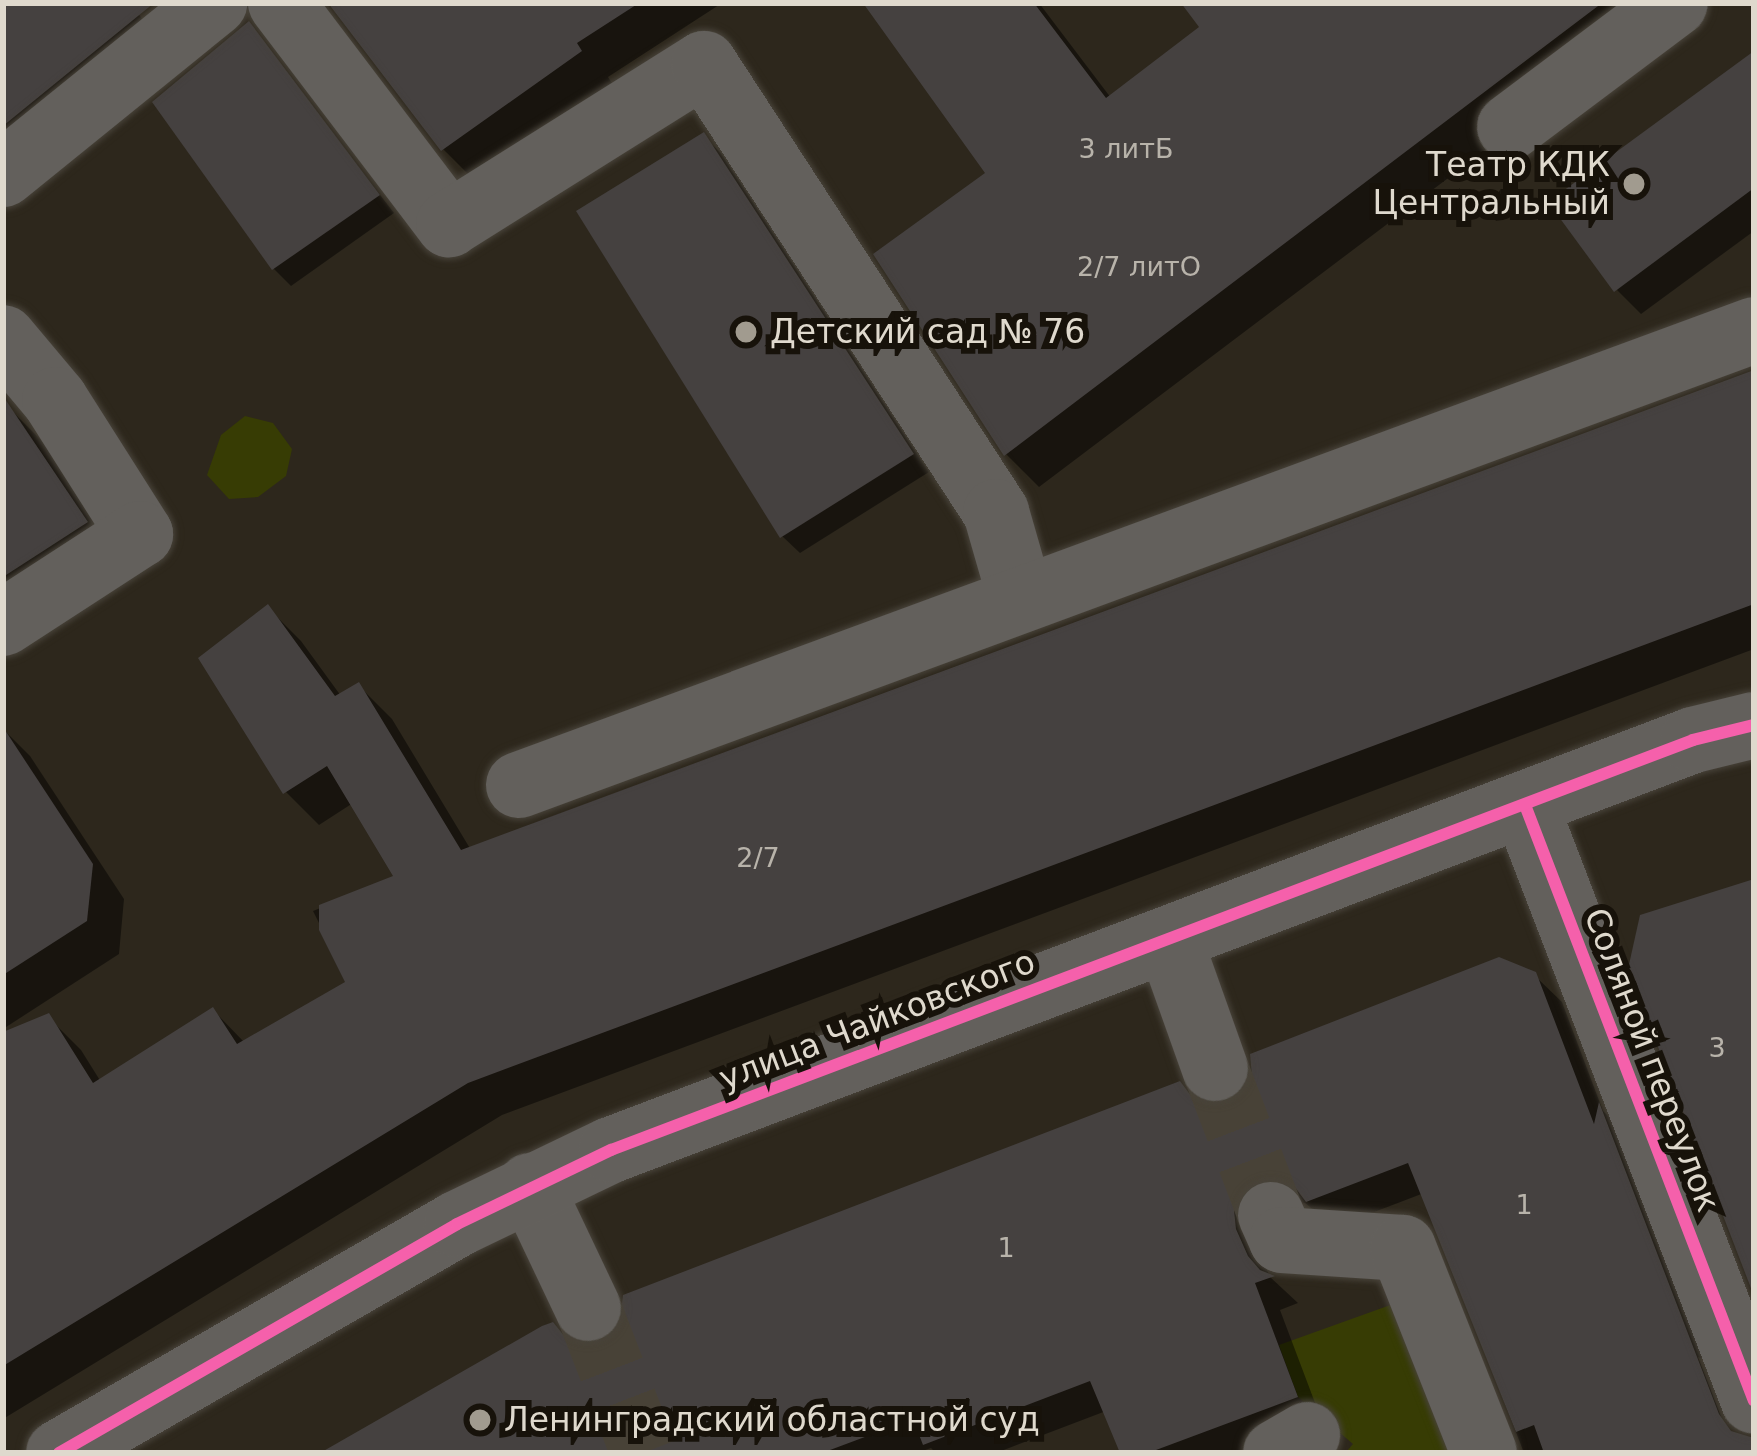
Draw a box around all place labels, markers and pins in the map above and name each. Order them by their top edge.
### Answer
place label: Театр КДК Центральный [1372,145,1610,223]
marker: Театр КДК Центральный [1621,171,1647,197]
place label: Детский сад № 76 [770,312,1085,352]
marker: Детский сад № 76 [733,319,759,345]
place label: Ленинградский областной суд [504,1400,1040,1440]
marker: Ленинградский областной суд [467,1407,493,1433]

